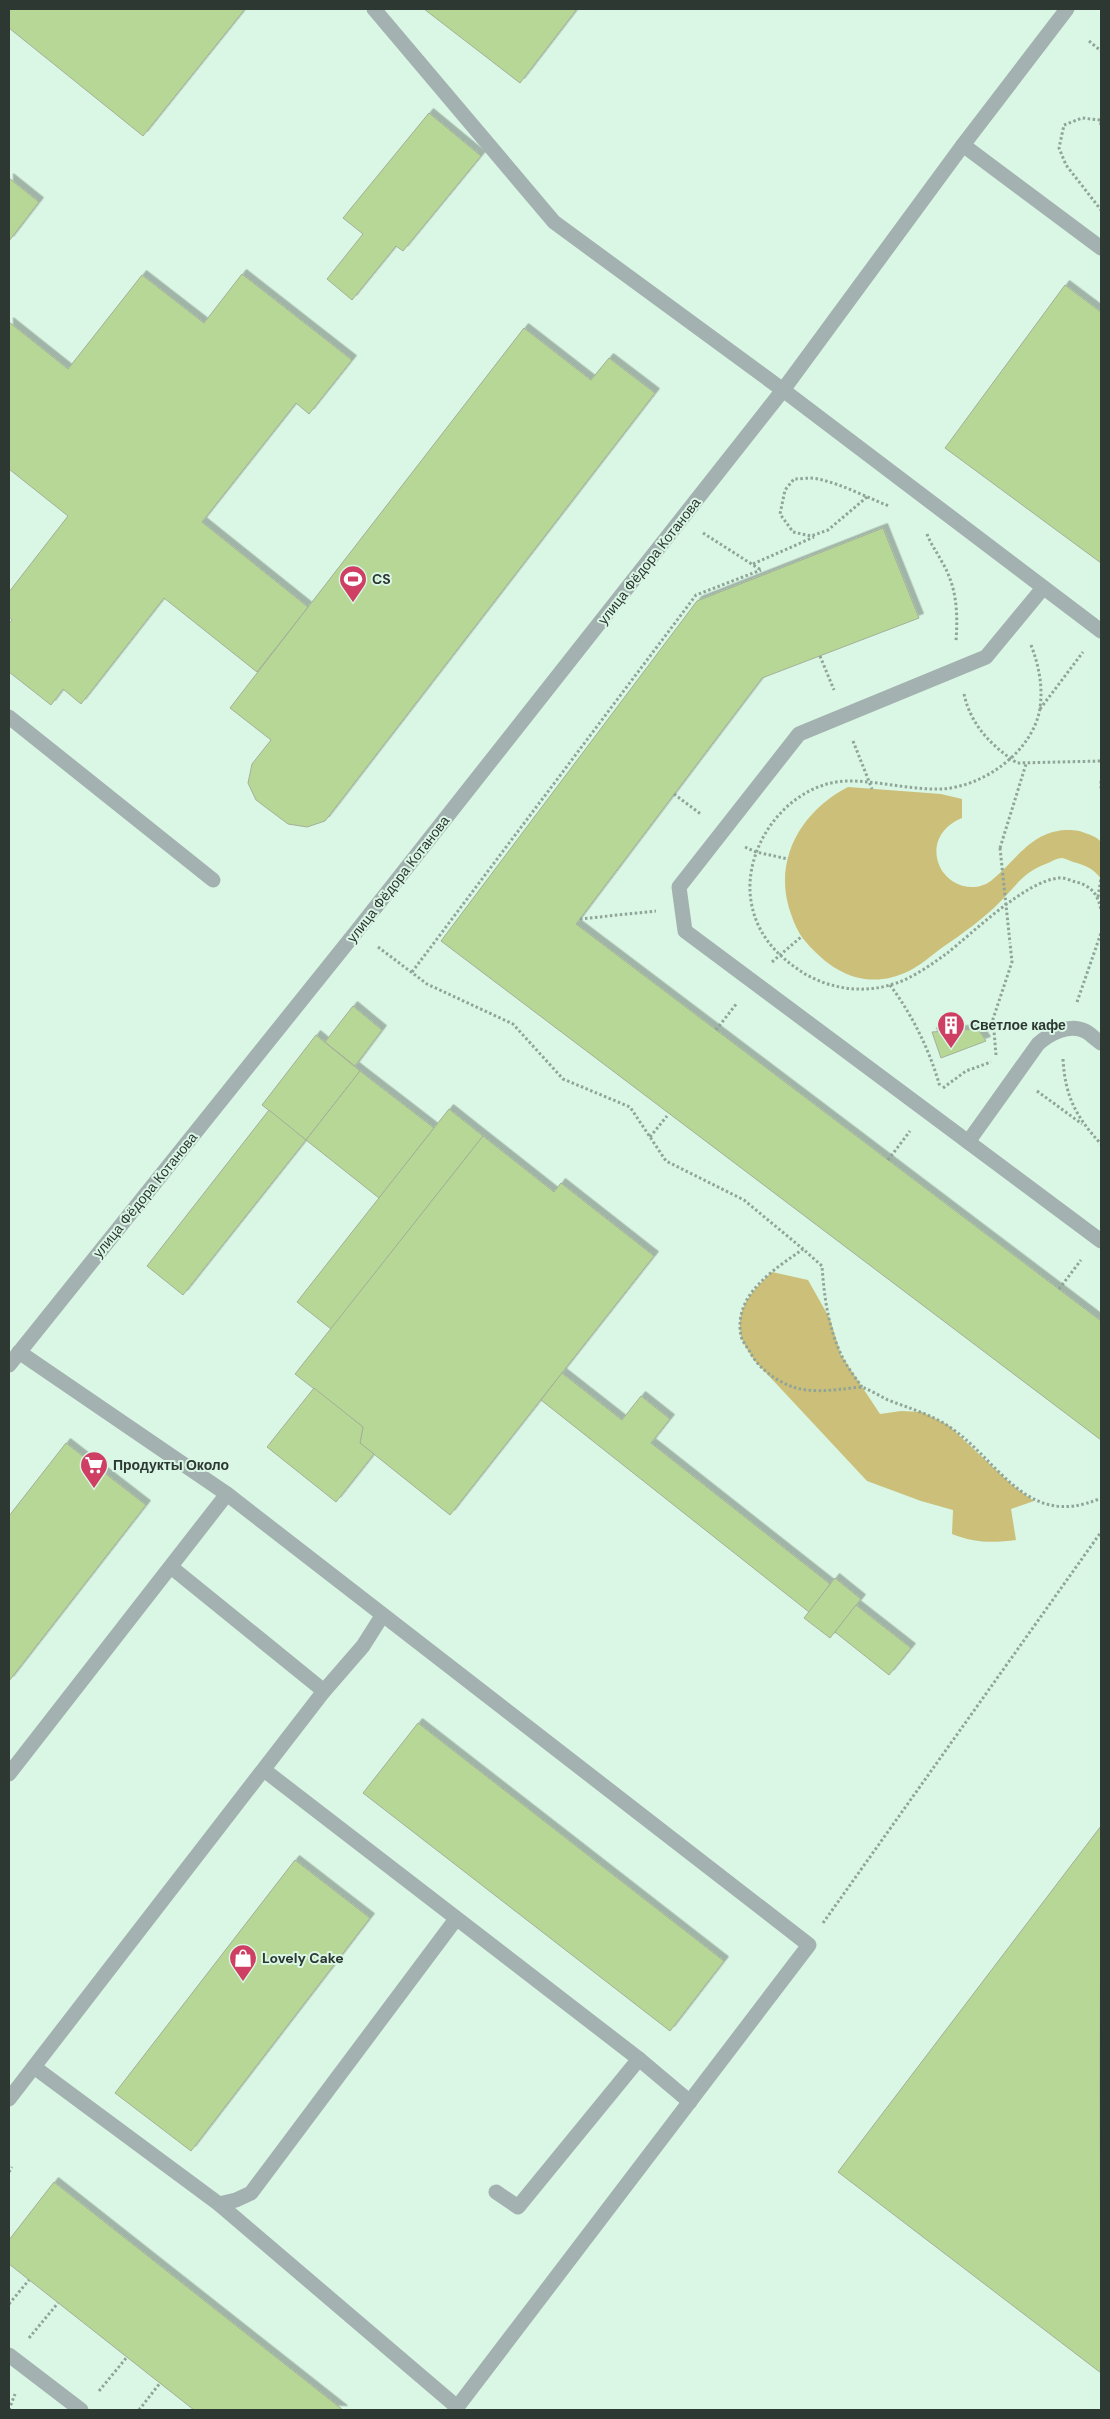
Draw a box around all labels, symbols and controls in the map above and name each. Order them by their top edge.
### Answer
street label: улица Фёдора Котанова [594,494,704,628]
sports icon: CS [338,564,368,603]
place label: CS [372,570,391,588]
street label: улица Фёдора Котанова [343,812,453,946]
building icon: Светлое кафе [936,1010,966,1049]
place label: Светлое кафе [970,1016,1066,1034]
street label: улица Фёдора Котанова [89,1128,201,1261]
supermarket icon: Продукты Около [79,1450,109,1489]
place label: Продукты Около [113,1456,229,1474]
shop icon: Lovely Cake [228,1943,258,1982]
place label: Lovely Cake [262,1949,344,1967]

